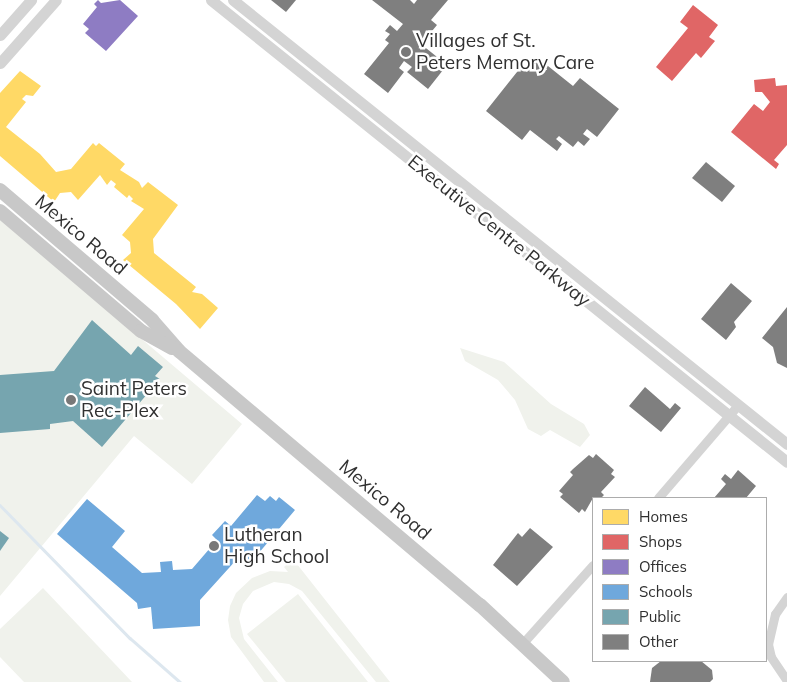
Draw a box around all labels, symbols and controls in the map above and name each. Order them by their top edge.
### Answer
place label: Villages of St. Peters Memory Care [416,30,594,74]
marker: Villages of St. Peters Memory Care [400,46,412,58]
street label: Executive Centre Parkway [403,150,595,312]
street label: Mexico Road [30,190,132,280]
place label: Saint Peters Rec-Plex [81,378,187,422]
marker: Saint Peters Rec-Plex [65,394,77,406]
street label: Mexico Road [334,455,436,545]
legend [592,497,767,662]
text: Homes [639,507,688,526]
place label: Lutheran High School [224,524,329,568]
text: Shops [639,532,682,551]
marker: Lutheran High School [208,540,220,552]
text: Offices [639,557,687,576]
text: Schools [639,582,693,601]
text: Public [639,607,681,626]
text: Other [639,632,678,651]

